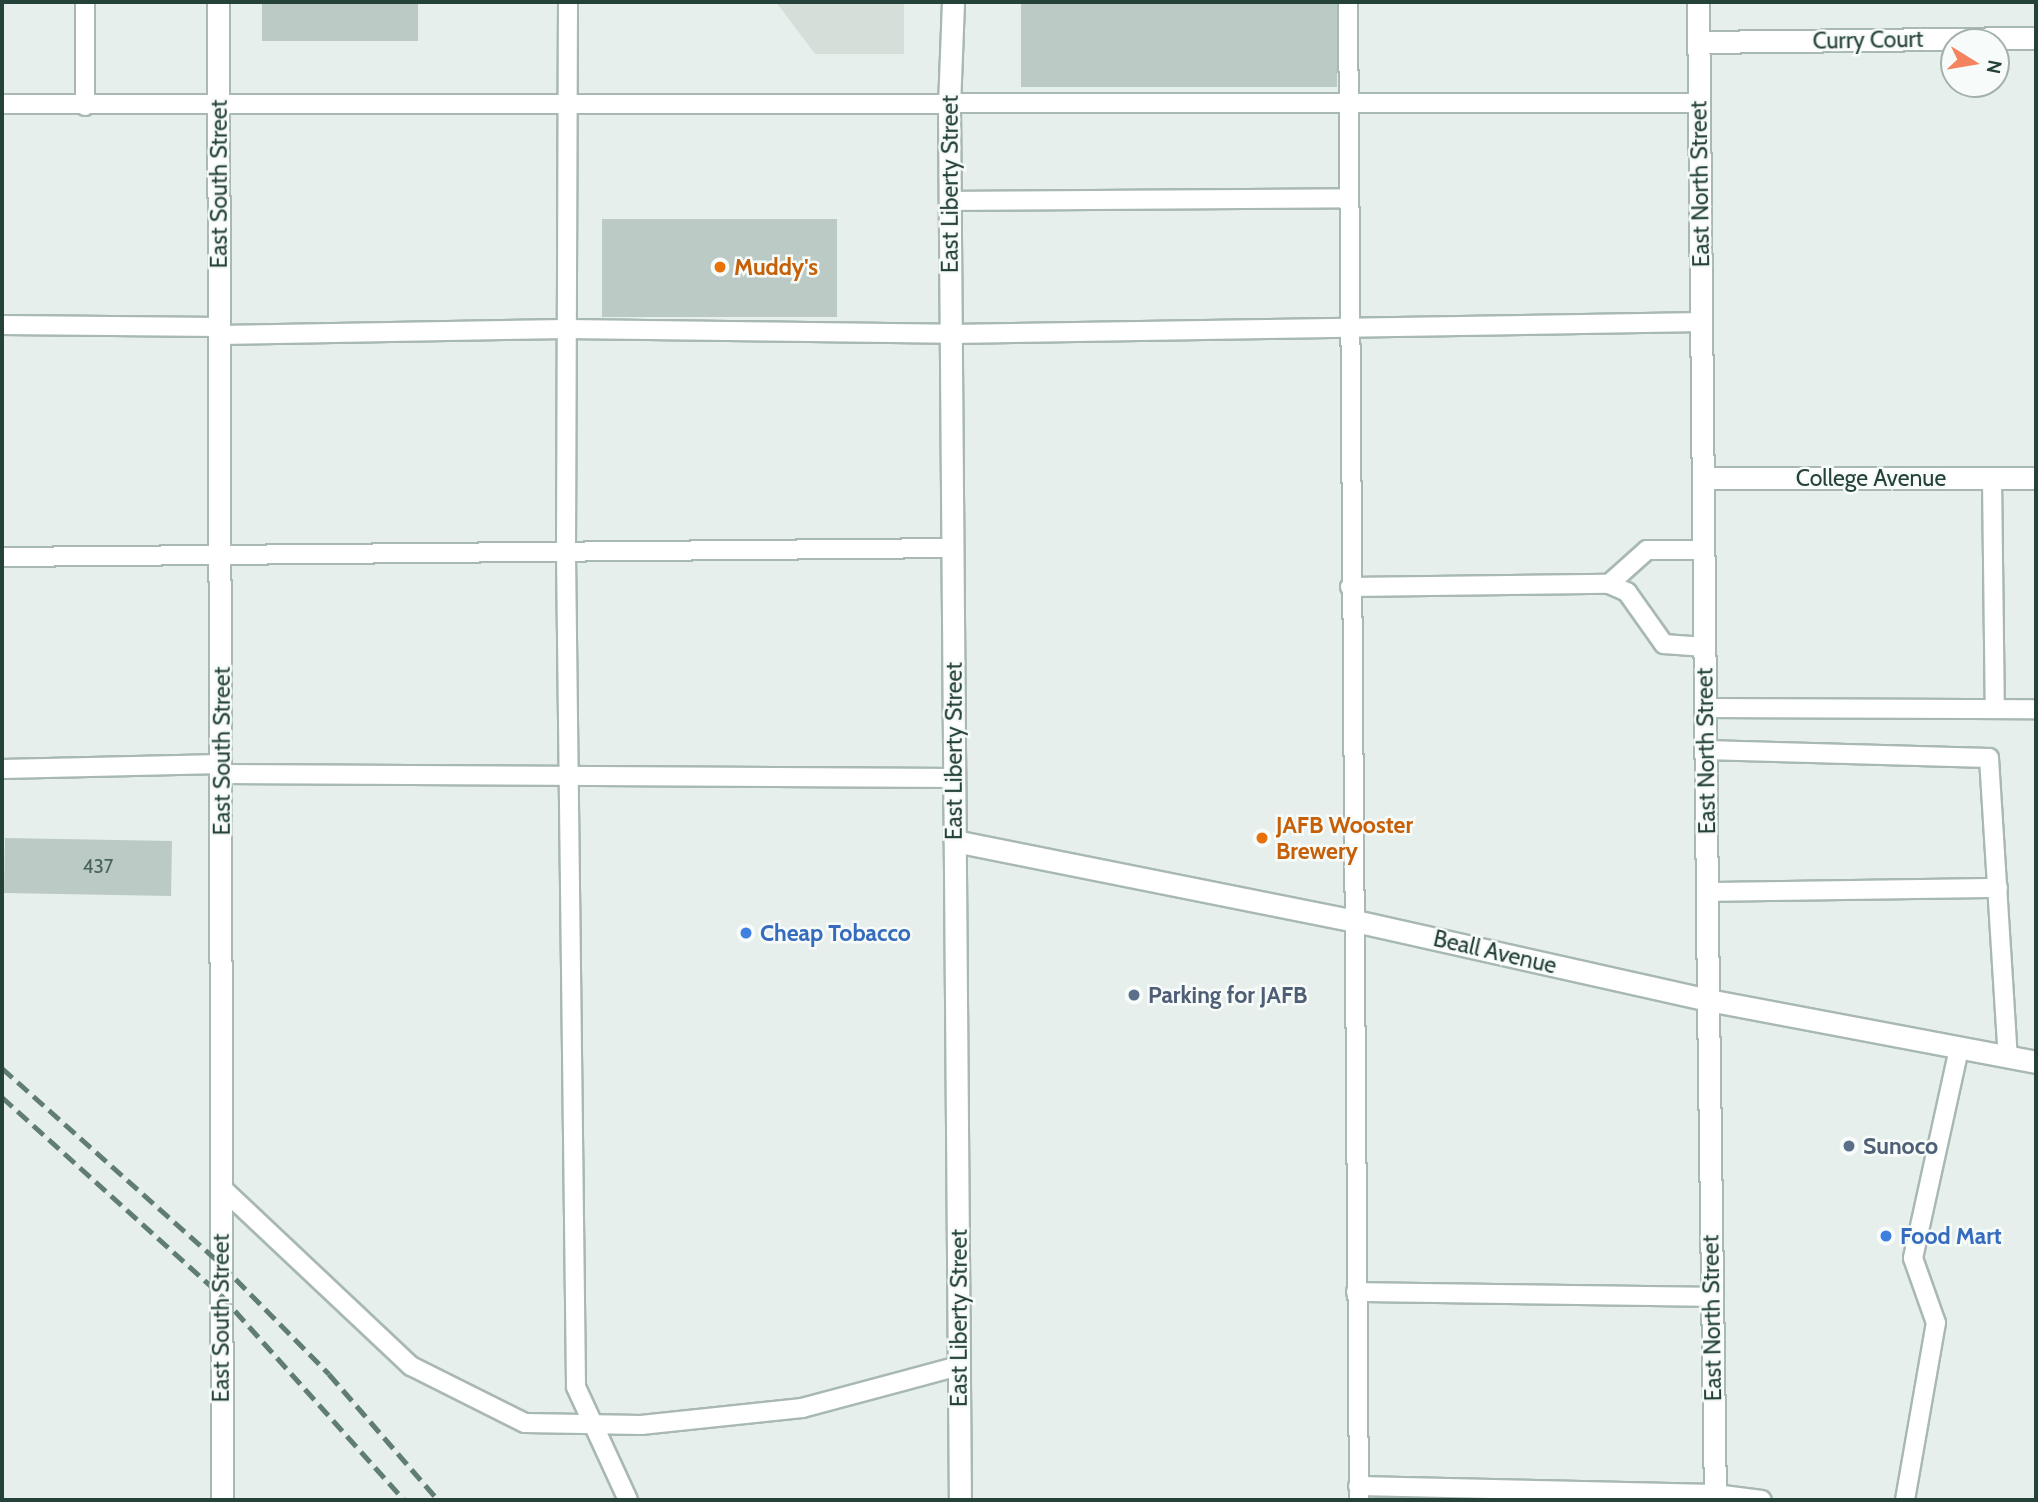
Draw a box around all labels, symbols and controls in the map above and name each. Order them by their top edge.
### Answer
street label: Curry Court [1812,25,1924,55]
north arrow [1940,28,2010,98]
text: N [1982,58,2007,76]
street label: East Liberty Street [936,95,964,273]
street label: East South Street [205,100,233,268]
street label: East North Street [1685,101,1715,267]
place label: Muddy's [734,253,818,281]
marker: Muddy's [712,259,728,275]
street label: College Avenue [1796,464,1946,492]
street label: East Liberty Street [940,662,968,840]
street label: East South Street [208,667,236,835]
street label: East North Street [1691,668,1721,834]
place label: JAFB Wooster Brewery [1276,811,1413,865]
marker: JAFB Wooster Brewery [1254,830,1270,846]
house number: 437 [83,856,113,878]
place label: Cheap Tobacco [760,919,911,947]
street label: Beall Avenue [1431,924,1559,980]
marker: Cheap Tobacco [738,925,754,941]
place label: Parking for JAFB [1148,981,1307,1009]
marker: Parking for JAFB [1126,987,1142,1003]
place label: Sunoco [1863,1132,1938,1160]
marker: Sunoco [1841,1138,1857,1154]
place label: Food Mart [1900,1222,2002,1250]
marker: Food Mart [1878,1228,1894,1244]
street label: East Liberty Street [945,1229,973,1407]
street label: East South Street [207,1234,235,1402]
street label: East North Street [1697,1235,1727,1401]

